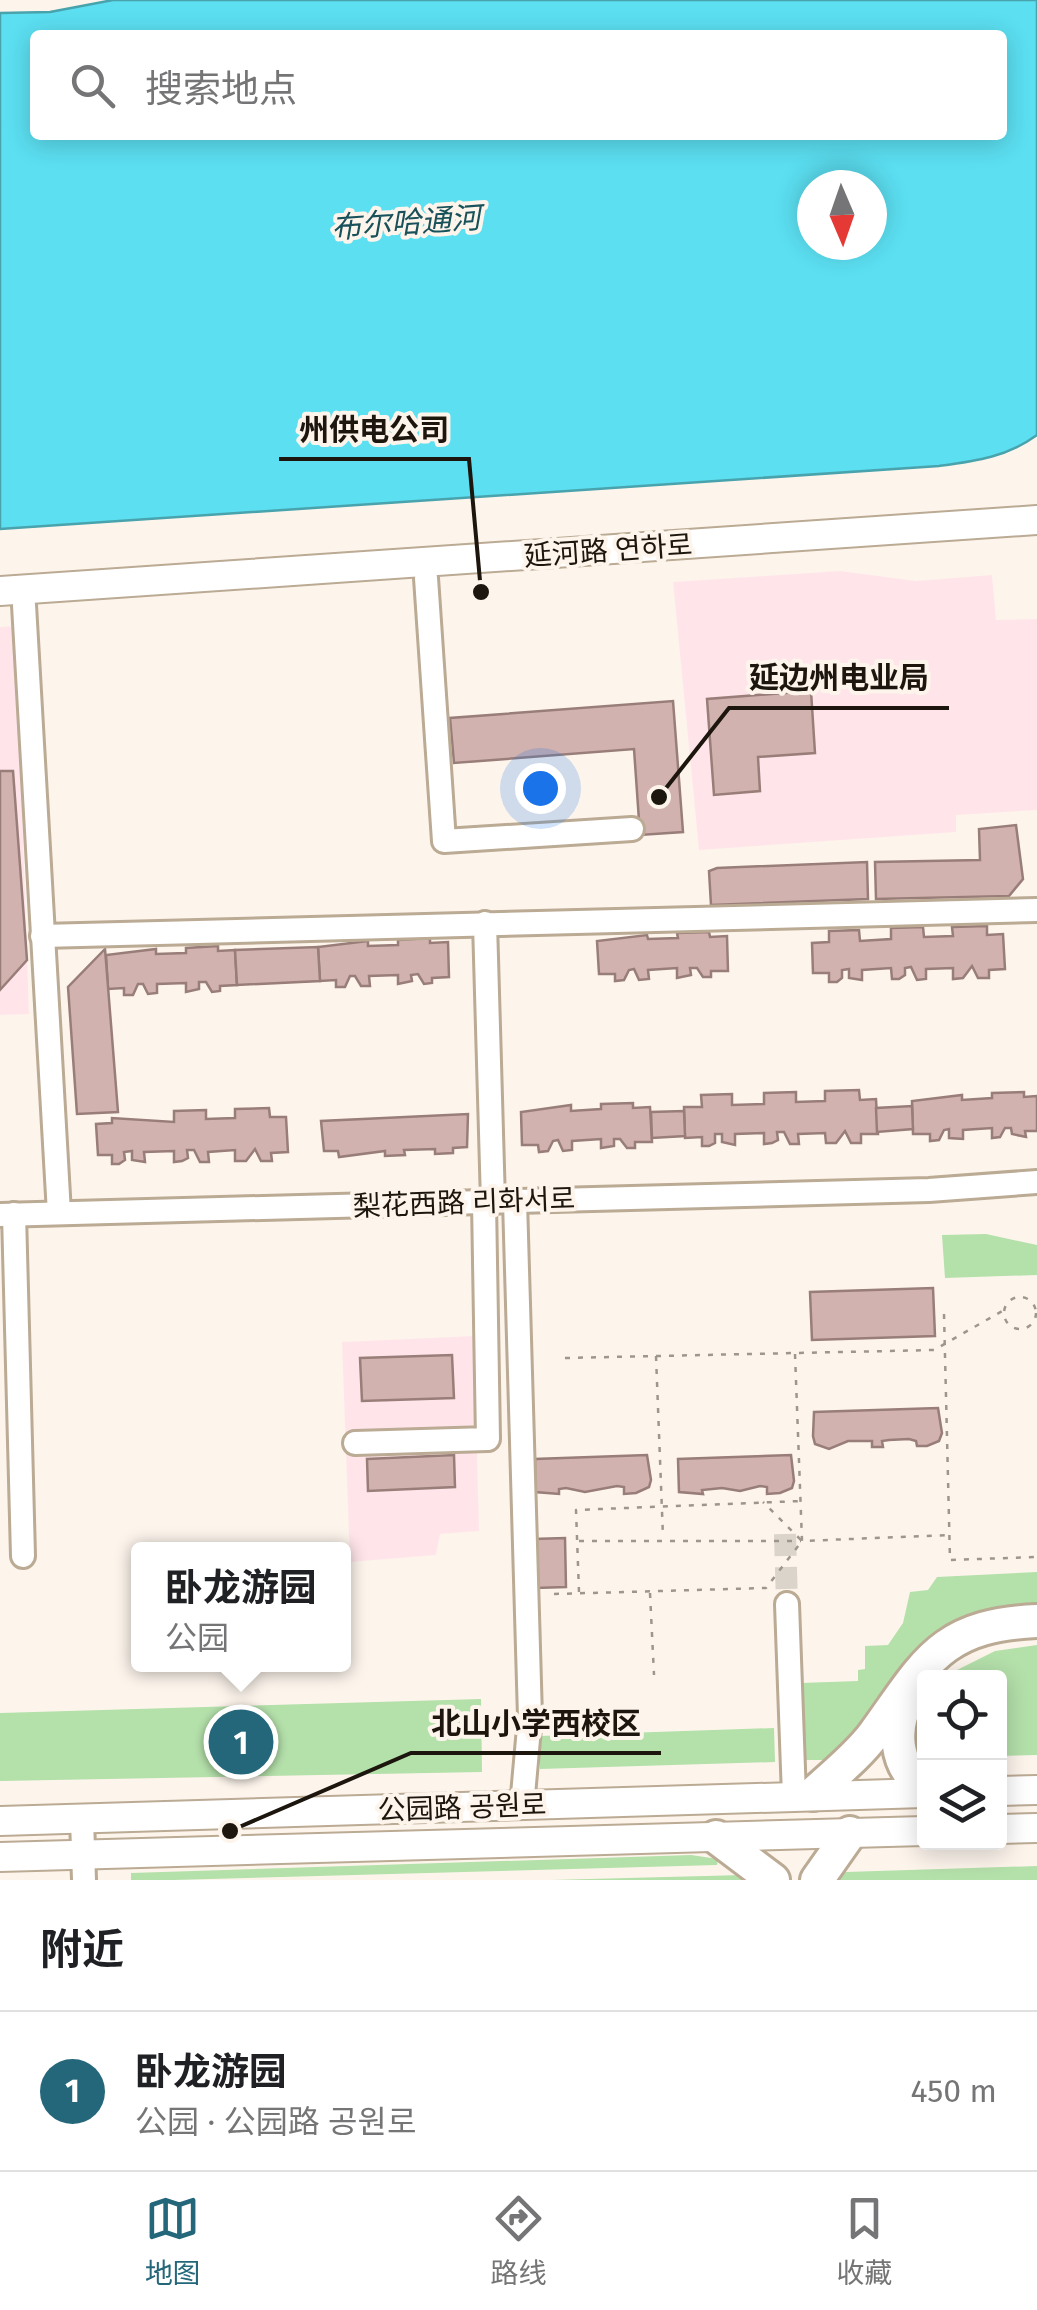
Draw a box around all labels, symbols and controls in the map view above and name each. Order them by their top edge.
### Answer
search box [30,30,1007,140]
icon: search [65,58,120,113]
text: 搜索地点 [145,66,297,112]
north arrow [797,170,887,260]
water label: 布尔哈通河 [330,199,487,246]
callout: 州供电公司 [279,399,469,459]
text: 州供电公司 [299,412,449,448]
street label: 延河路 연하로 [523,528,693,573]
callout: 延边州电业局 [729,648,949,708]
text: 延边州电业局 [749,660,929,696]
your location [515,763,566,814]
street label: 梨花西路 리화서로 [352,1182,576,1223]
popup [131,1542,351,1672]
text: 卧龙游园 [165,1565,317,1611]
text: 公园 [165,1619,229,1657]
map controls [917,1670,1007,1850]
button: locate [917,1670,1007,1760]
callout: 北山小学西校区 [411,1693,661,1753]
pin: 1 [208,1704,274,1780]
text: 北山小学西校区 [431,1706,641,1742]
button: layers [917,1760,1007,1850]
street label: 公园路 공원로 [377,1788,547,1827]
text: 附近 [40,1925,124,1975]
text: 卧龙游园 [135,2049,287,2095]
text: 1 [65,2072,80,2110]
text: 450 m [911,2072,997,2110]
text: 公园 · 公园路 공원로 [135,2103,416,2141]
tab: 地图 [145,2191,201,2291]
tab: 路线 [490,2191,546,2291]
tab: 收藏 [836,2191,892,2291]

